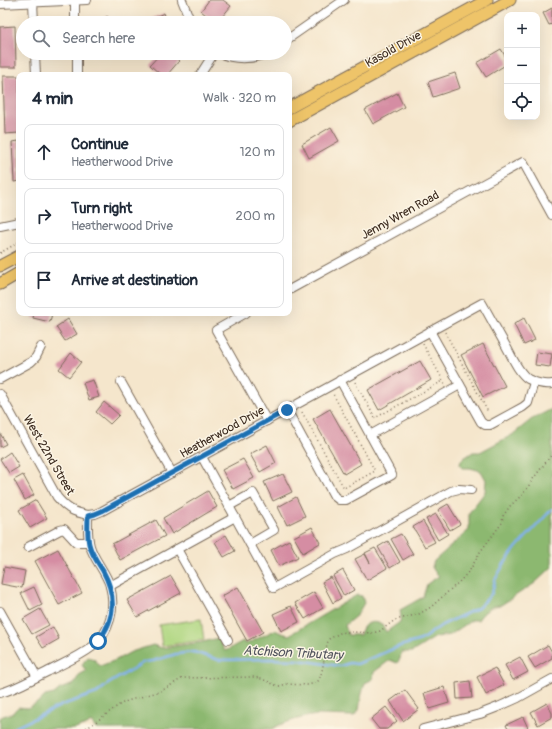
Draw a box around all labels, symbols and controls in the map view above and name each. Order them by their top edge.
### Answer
map controls [504,12,540,120]
button: + [504,12,540,48]
search box [16,16,292,60]
icon: search [30,27,52,49]
street label: Kasold Drive [363,28,424,71]
text: Search here [62,29,135,48]
button: − [504,48,540,84]
button: locate [504,84,540,120]
text: 4 min [32,88,73,109]
text: Walk · 320 m [203,90,276,106]
text: Continue [71,135,129,154]
icon: ahead [33,141,55,163]
text: 120 m [239,144,275,160]
text: Heatherwood Drive [71,154,173,170]
street label: Jenny Wren Road [359,188,442,243]
text: Turn right [71,199,132,218]
icon: right [33,205,55,227]
text: 200 m [236,208,275,224]
text: Heatherwood Drive [71,218,173,234]
icon: arrive [33,269,55,291]
text: Arrive at destination [71,271,198,290]
route end [278,401,296,419]
street label: Heatherwood Drive [177,403,267,462]
street label: West 22nd Street [20,412,78,498]
route start [89,632,107,650]
water label: Atchison Tributary [243,642,345,664]

